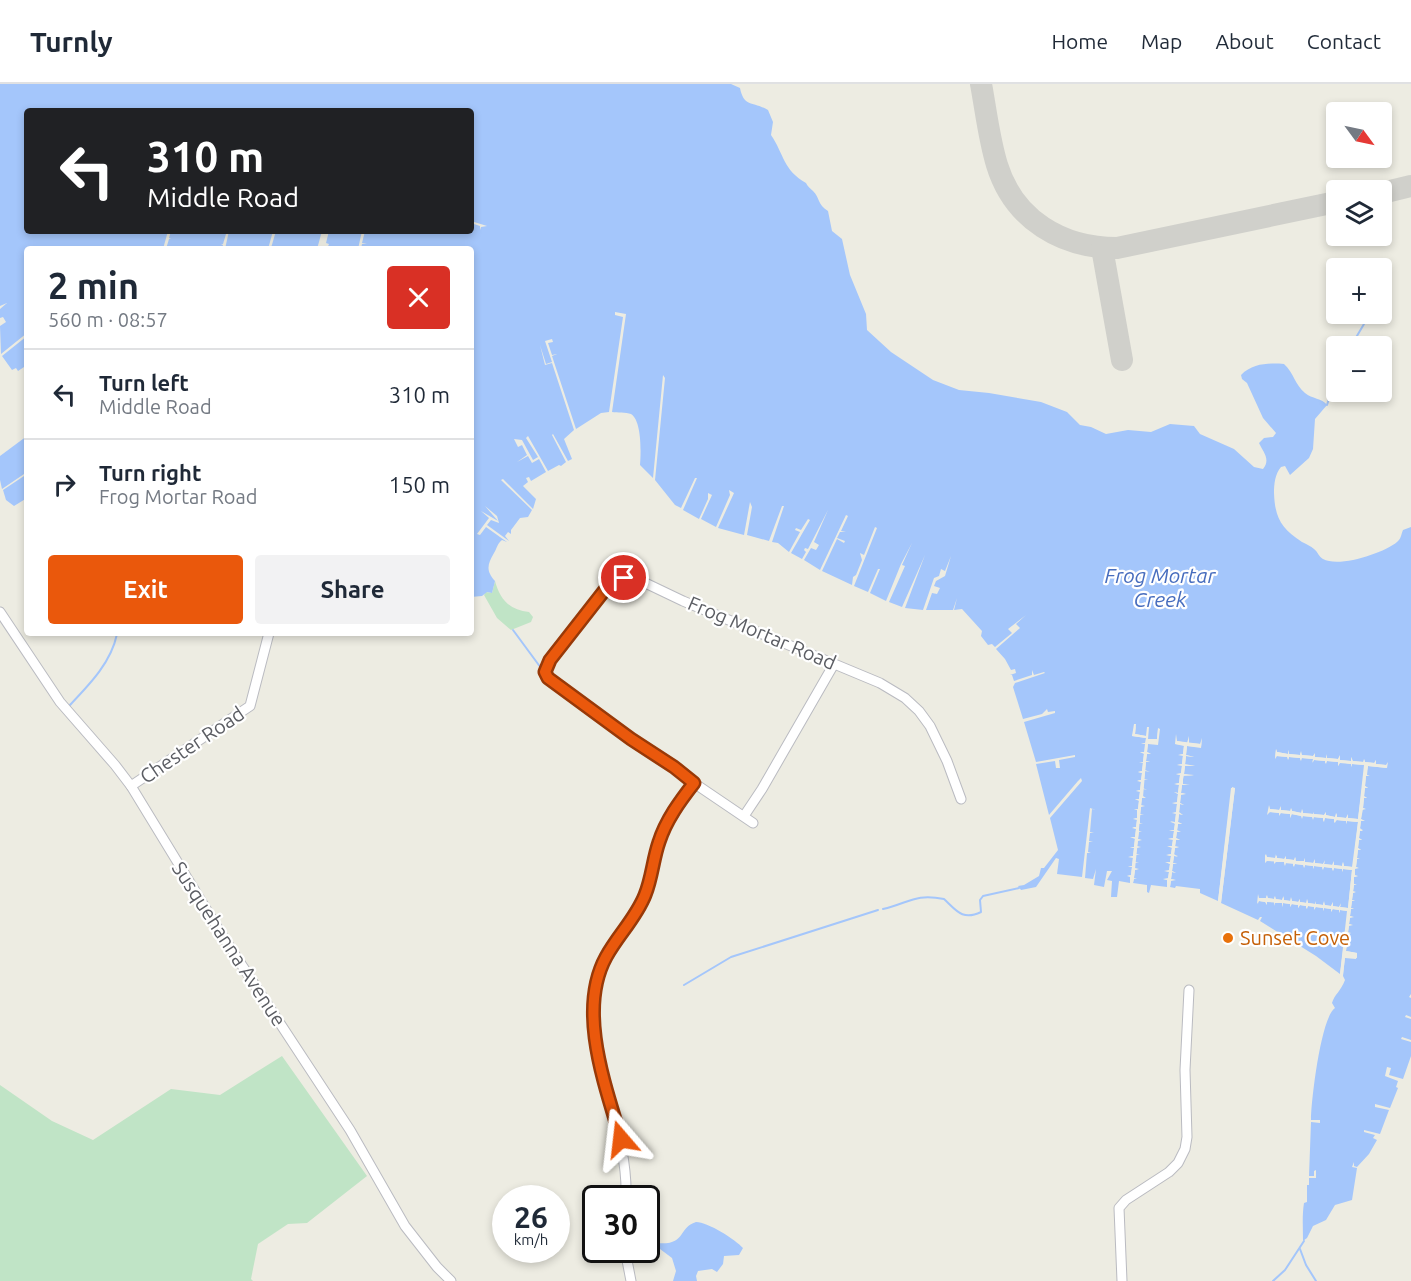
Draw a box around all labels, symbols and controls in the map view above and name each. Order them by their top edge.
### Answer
text: Turnly [30,26,113,57]
text: Home [1051,29,1108,53]
text: Map [1141,29,1182,53]
text: About [1215,29,1274,53]
text: Contact [1307,29,1381,53]
north arrow [1326,102,1392,168]
map controls [1326,102,1392,402]
icon: left [48,132,126,210]
text: 310 m [147,133,264,180]
button: layers [1326,180,1392,246]
text: Middle Road [147,182,299,212]
button: + [1326,258,1392,324]
text: 2 min [48,265,139,306]
button: close [387,266,450,329]
text: 560 m · 08:57 [48,308,168,331]
button: − [1326,336,1392,402]
text: Turn left [99,370,189,395]
icon: left [48,378,81,411]
text: 310 m [389,382,450,407]
text: Middle Road [99,395,212,418]
text: Turn right [99,460,201,485]
icon: right [48,468,81,501]
text: 150 m [389,472,450,497]
text: Frog Mortar Road [99,485,258,508]
pin [598,552,649,603]
button: Exit [48,555,243,624]
button: Share [255,555,450,624]
icon: arrive [607,561,640,594]
water label: Frog Mortar Creek [1104,563,1217,611]
street label: Frog Mortar Road [685,591,840,674]
street label: Chester Road [135,701,248,788]
street label: Susquehanna Avenue [168,857,291,1030]
place label: Sunset Cove [1240,926,1350,949]
marker: Sunset Cove [1221,931,1235,945]
position arrow [589,1107,653,1171]
speed limit sign: 30 [582,1185,660,1263]
text: 26 [514,1200,548,1234]
text: km/h [514,1231,548,1248]

